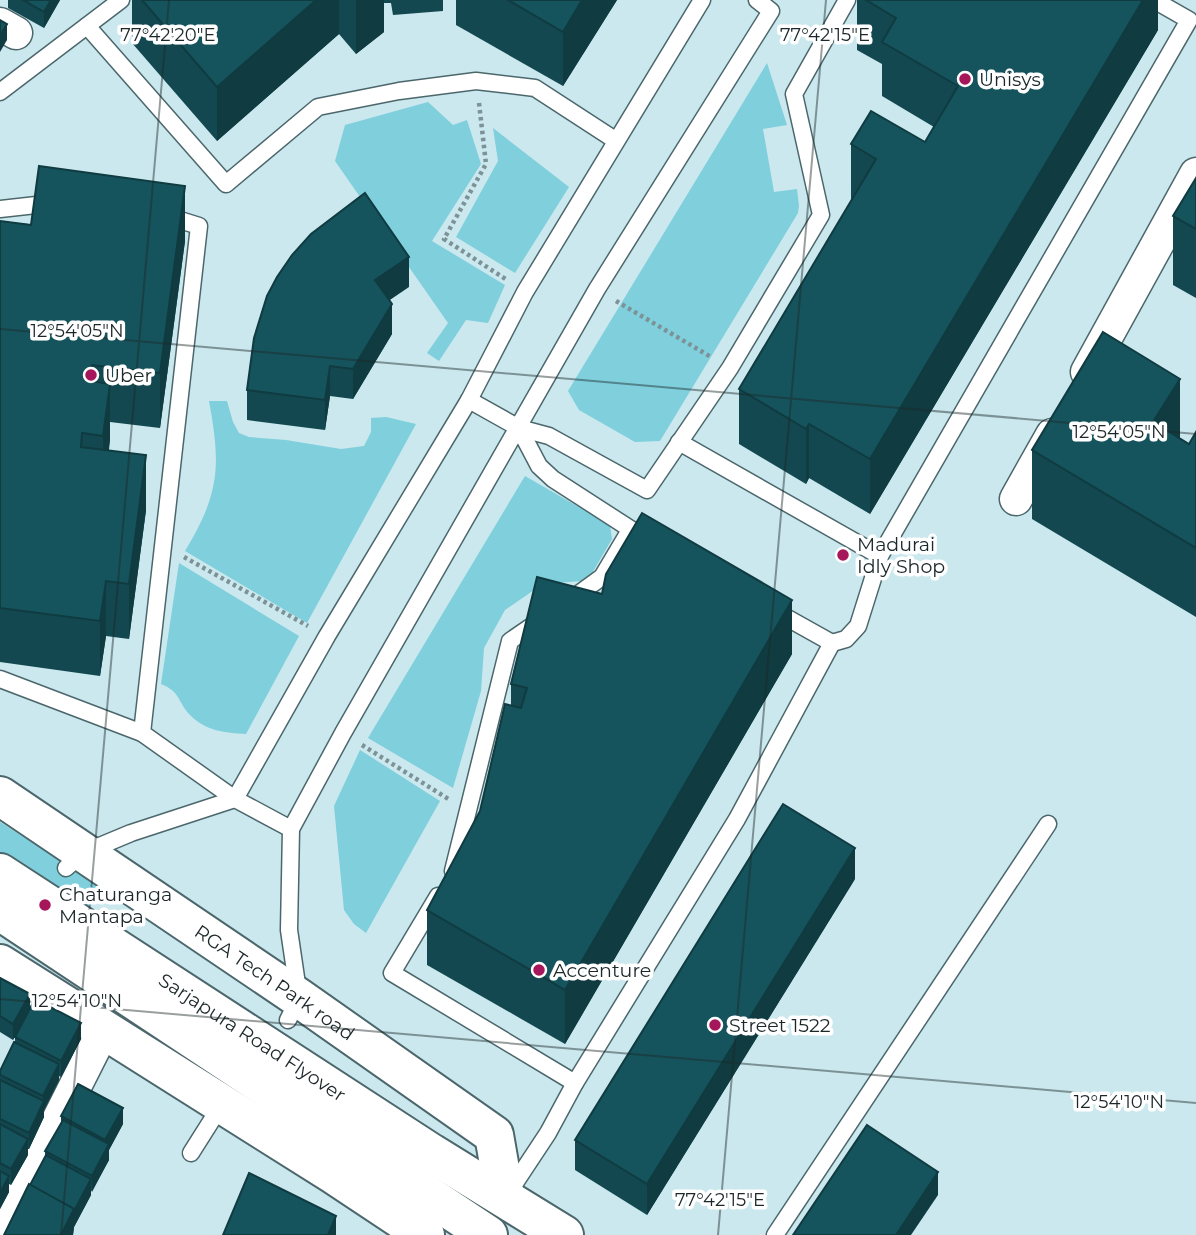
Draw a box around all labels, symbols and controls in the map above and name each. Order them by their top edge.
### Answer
text: 77°42'20"E [120,24,216,46]
text: 77°42'15"E [780,24,870,46]
place label: Unisys [979,68,1041,91]
marker: Unisys [957,71,973,87]
text: 12°54'05"N [30,320,124,342]
place label: Uber [105,364,152,387]
marker: Uber [83,367,99,383]
text: 12°54'05"N [1072,421,1166,443]
place label: Madurai Idly Shop [857,533,945,578]
marker: Madurai Idly Shop [835,547,851,563]
place label: Chaturanga Mantapa [59,883,172,928]
marker: Chaturanga Mantapa [37,897,53,913]
street label: RGA Tech Park road [191,920,359,1045]
place label: Accenture [553,959,651,982]
marker: Accenture [531,962,547,978]
street label: Sarjapura Road Flyover [155,968,350,1106]
text: 12°54'10"N [32,990,122,1012]
place label: Street 1522 [729,1014,831,1037]
marker: Street 1522 [707,1017,723,1033]
text: 12°54'10"N [1074,1091,1164,1113]
text: 77°42'15"E [675,1189,765,1211]

